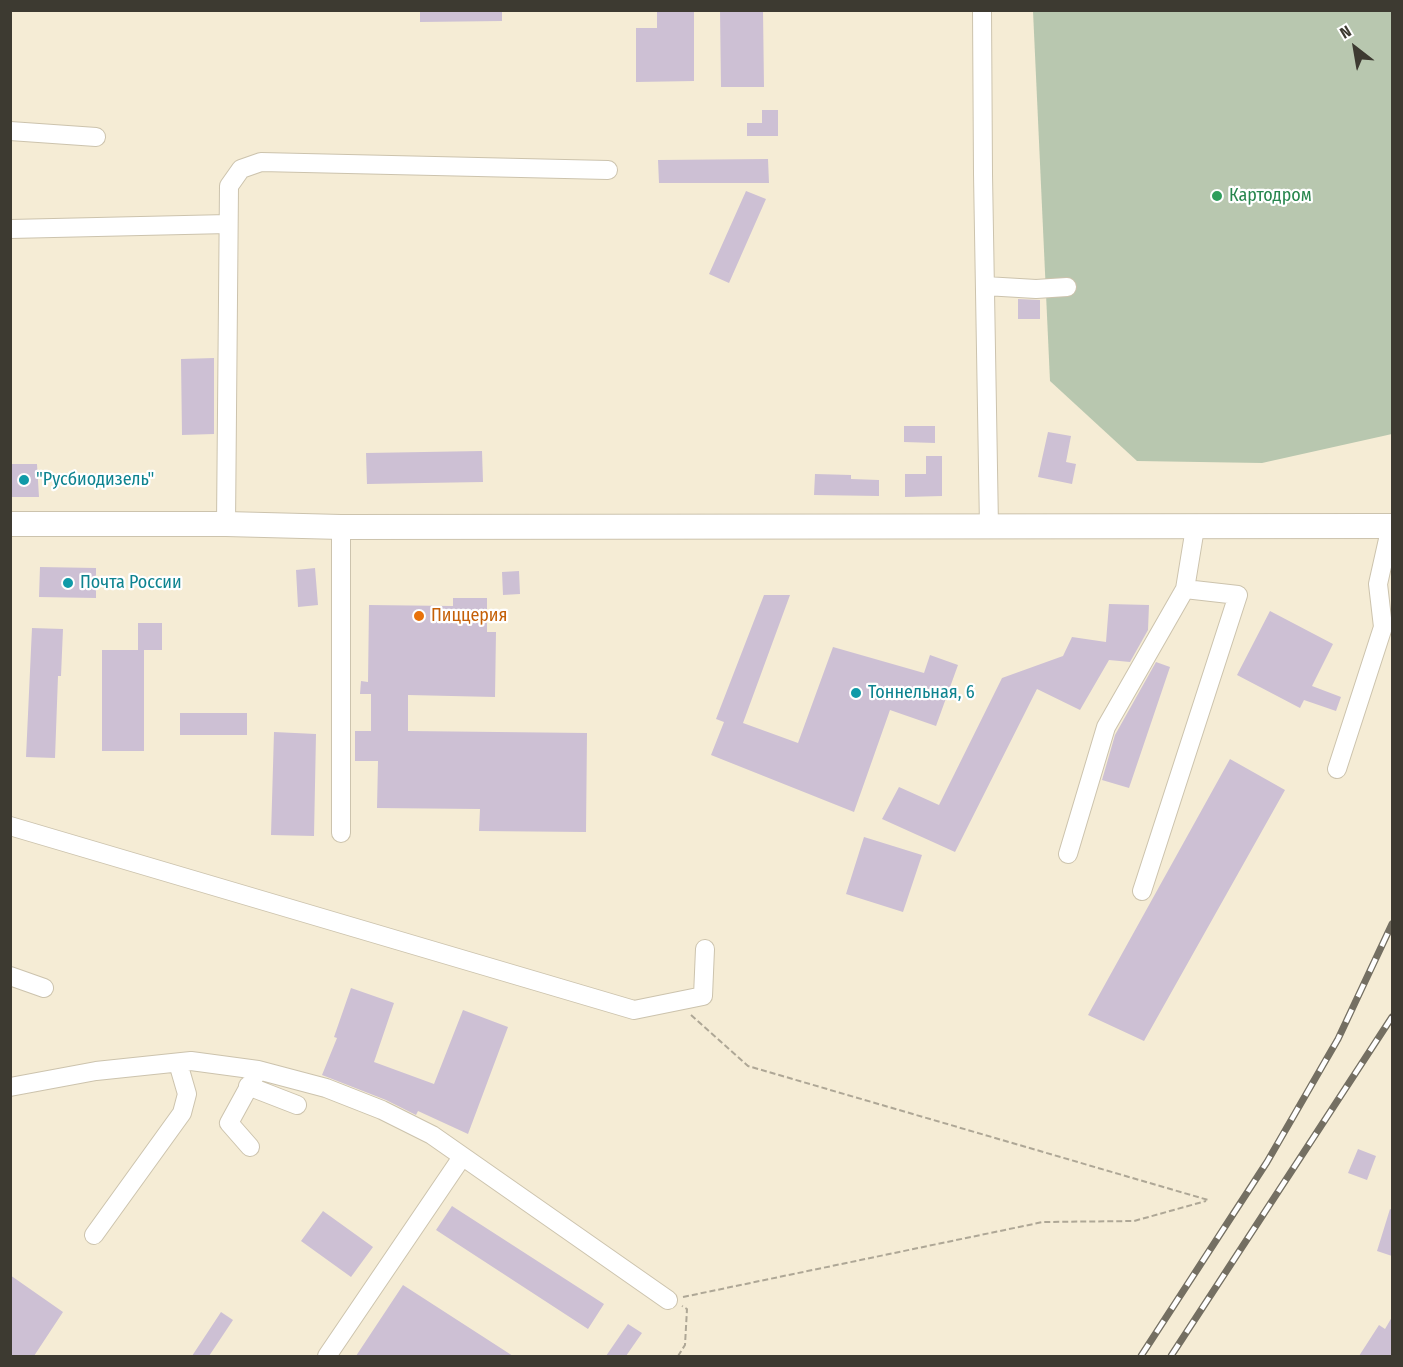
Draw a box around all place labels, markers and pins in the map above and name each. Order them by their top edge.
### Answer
place label: Картодром [1229,185,1312,207]
marker: Картодром [1210,189,1224,203]
place label: "Русбиодизель" [36,469,154,491]
marker: "Русбиодизель" [17,473,31,487]
place label: Почта России [80,572,182,594]
marker: Почта России [61,576,75,590]
place label: Пиццерия [431,605,507,627]
marker: Пиццерия [412,609,426,623]
place label: Тоннельная, 6 [868,682,975,704]
marker: Тоннельная, 6 [849,686,863,700]

